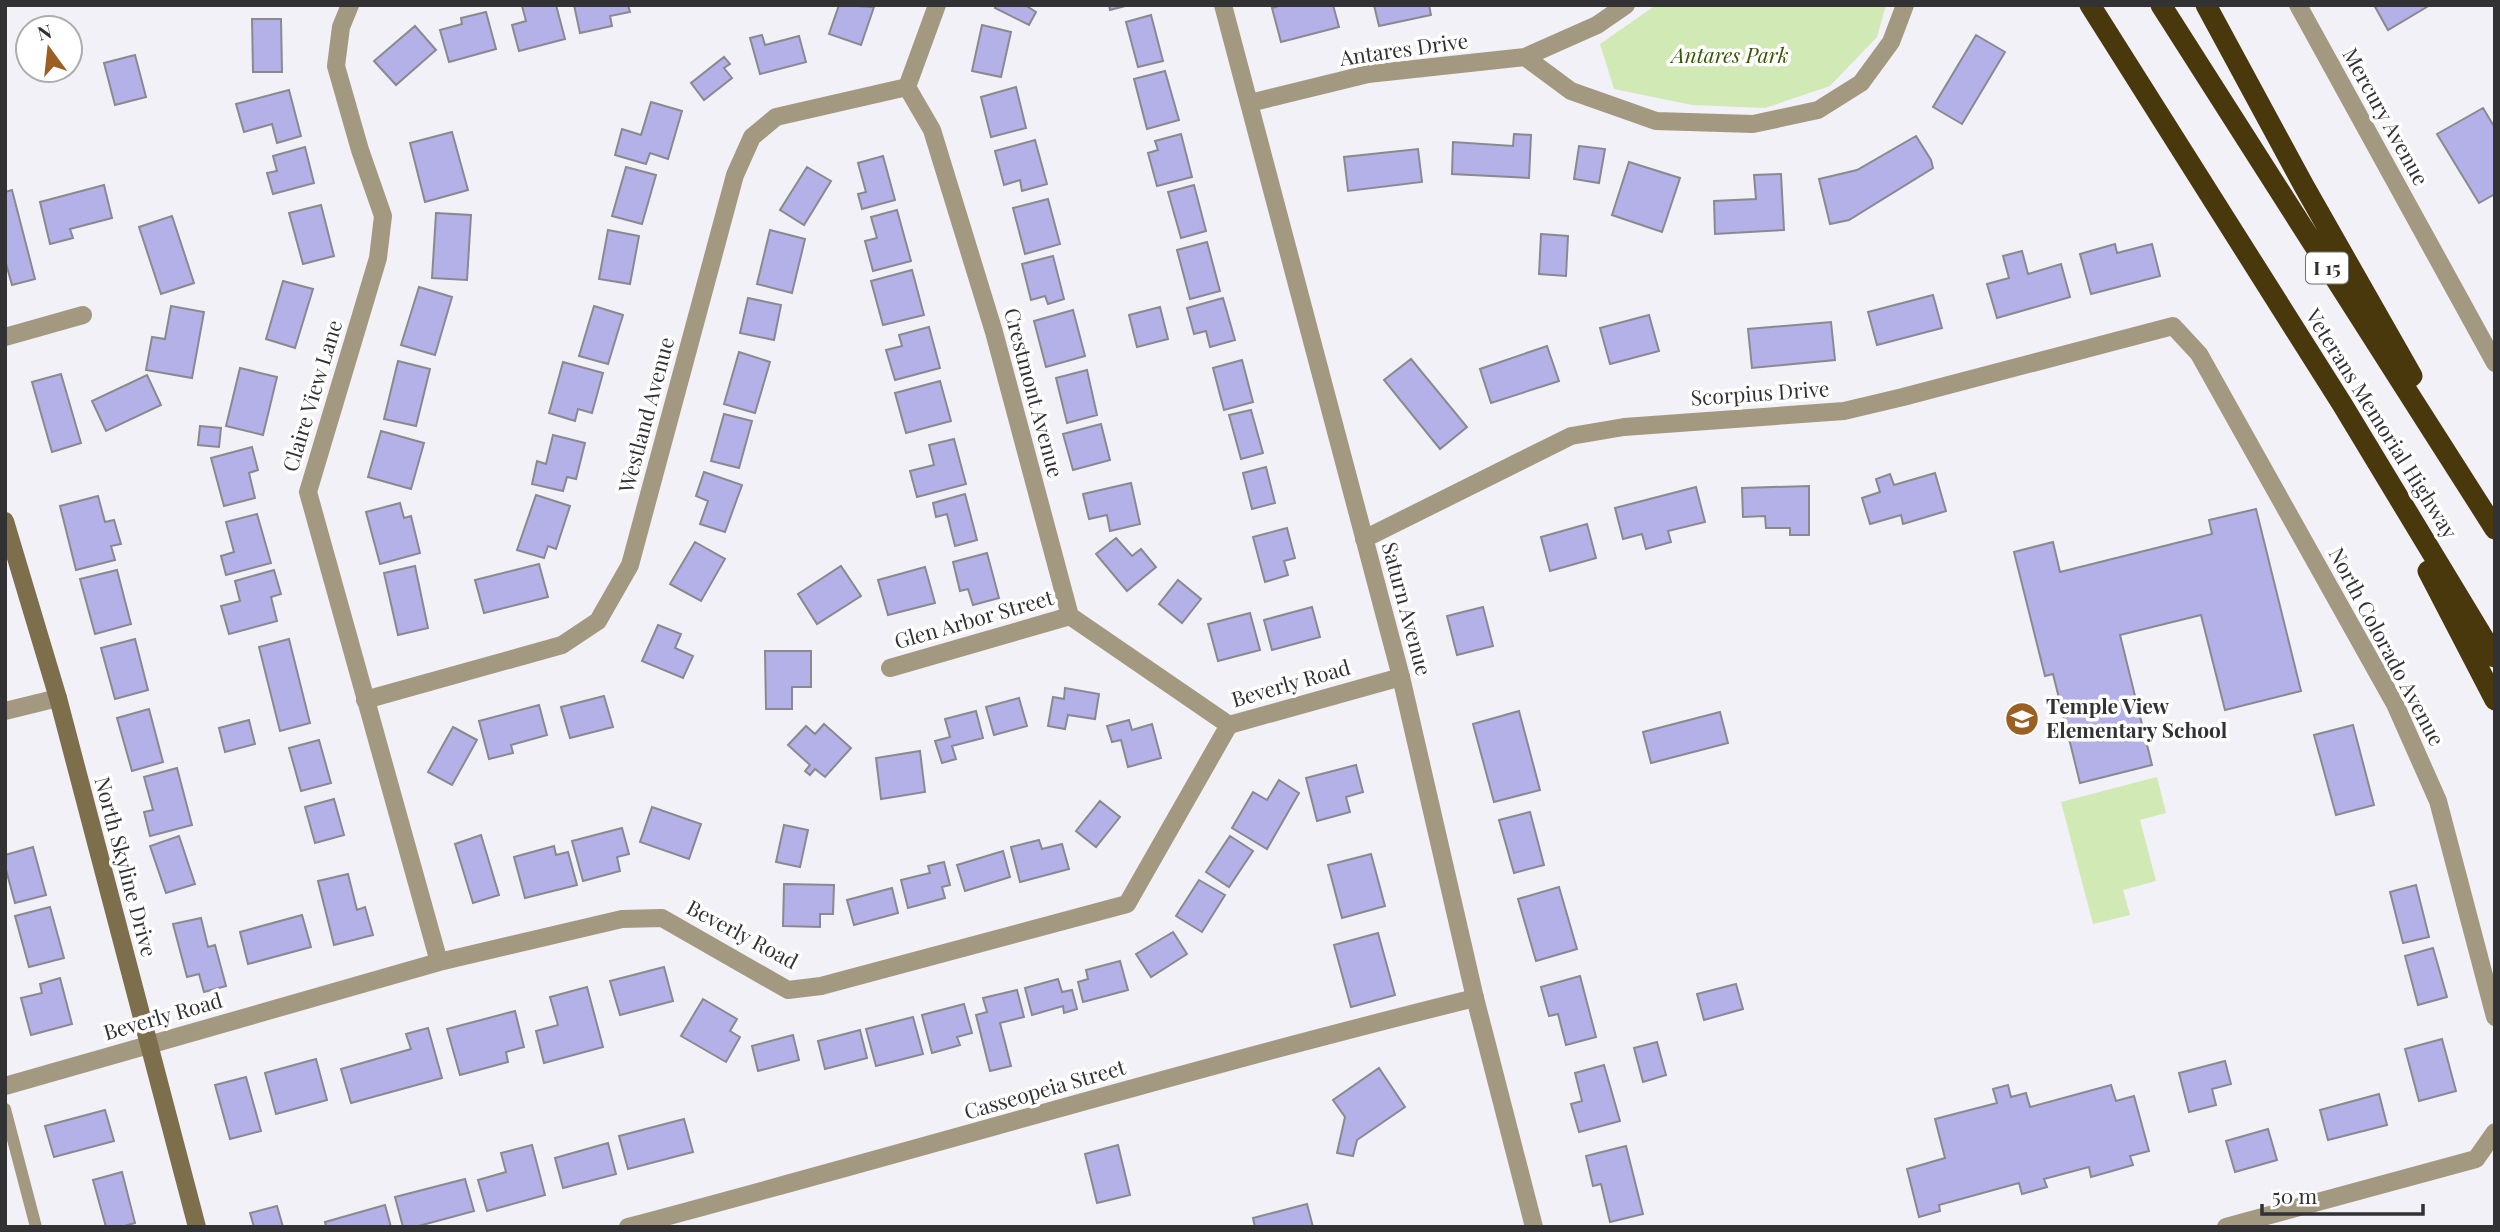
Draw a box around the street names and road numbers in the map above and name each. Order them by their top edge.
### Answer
street label: Antares Drive [1337,25,1470,71]
street label: Mercury Avenue [2337,42,2436,190]
road number: I 15 [2306,252,2348,284]
street label: Veterans Memorial Highway [2300,302,2465,543]
street label: Crestmont Avenue [999,305,1071,480]
street label: Claire View Lane [275,316,347,475]
street label: Westland Avenue [611,334,679,496]
street label: Scorpius Drive [1690,373,1830,411]
street label: Saturn Avenue [1377,539,1439,678]
street label: North Colorado Avenue [2324,542,2452,750]
street label: Glen Arbor Street [891,582,1057,654]
street label: Beverly Road [1228,652,1353,712]
street label: North Skyline Drive [89,773,164,960]
street label: Beverly Road [682,892,804,974]
street label: Beverly Road [100,985,225,1045]
street label: Casseopeia Street [961,1052,1129,1124]

